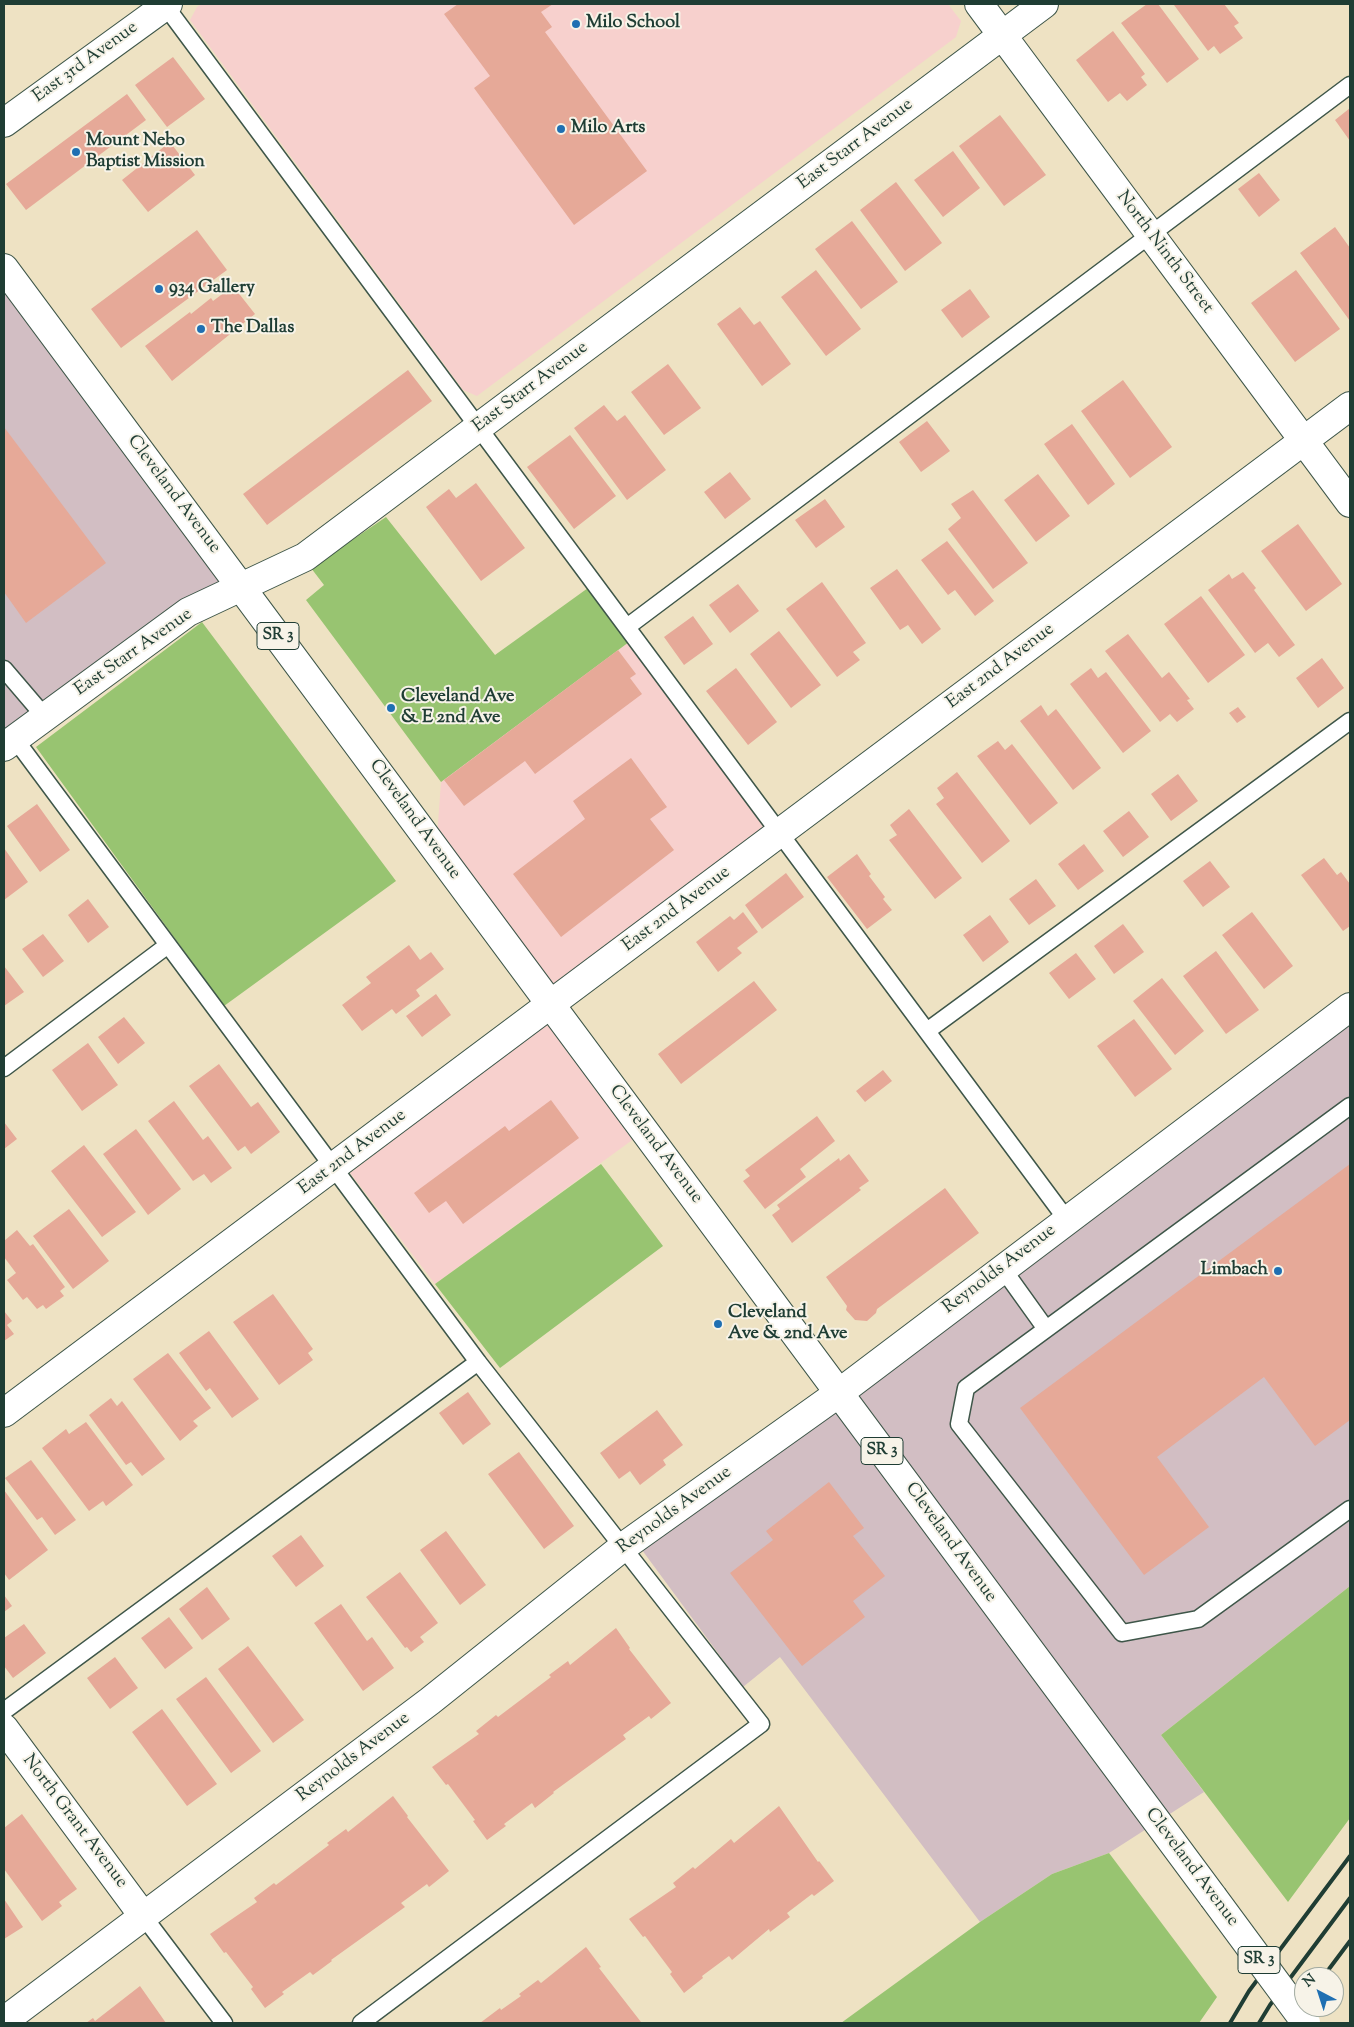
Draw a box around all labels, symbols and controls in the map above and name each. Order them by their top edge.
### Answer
place label: Milo School [586,13,680,35]
street label: East 3rd Avenue [29,18,143,108]
marker: Milo School [570,18,582,30]
street label: East Starr Avenue [794,95,918,195]
place label: Milo Arts [571,118,645,140]
marker: Milo Arts [555,123,567,135]
place label: Mount Nebo Baptist Mission [86,131,205,173]
marker: Mount Nebo Baptist Mission [70,146,82,158]
street label: North Ninth Street [1111,187,1217,319]
place label: 934 Gallery [169,278,255,300]
marker: 934 Gallery [153,283,165,295]
place label: The Dallas [211,318,294,340]
marker: The Dallas [195,323,207,335]
street label: East Starr Avenue [469,338,593,438]
street label: Cleveland Avenue [121,432,225,558]
street label: East Starr Avenue [71,604,197,702]
street label: East 2nd Avenue [943,619,1059,715]
road number: SR 3 [257,622,299,650]
place label: Cleveland Ave & E 2nd Ave [401,687,514,730]
marker: Cleveland Ave & E 2nd Ave [385,702,397,714]
street label: Cleveland Avenue [363,756,465,884]
street label: East 2nd Avenue [619,862,735,958]
street label: Cleveland Avenue [603,1082,707,1208]
street label: East 2nd Avenue [295,1105,411,1201]
street label: Reynolds Avenue [939,1221,1061,1319]
place label: Limbach [1201,1260,1268,1282]
marker: Limbach [1272,1265,1284,1277]
place label: Cleveland Ave & 2nd Ave [728,1303,847,1346]
marker: Cleveland Ave & 2nd Ave [712,1318,724,1330]
road number: SR 3 [861,1438,903,1464]
street label: Reynolds Avenue [614,1462,736,1560]
street label: Cleveland Avenue [899,1479,1001,1607]
street label: Reynolds Avenue [293,1709,415,1807]
street label: North Grant Avenue [17,1751,131,1893]
street label: Cleveland Avenue [1139,1805,1243,1931]
road number: SR 3 [1238,1946,1280,1974]
north arrow [1294,1967,1344,2017]
text: N [1299,1970,1321,1993]

